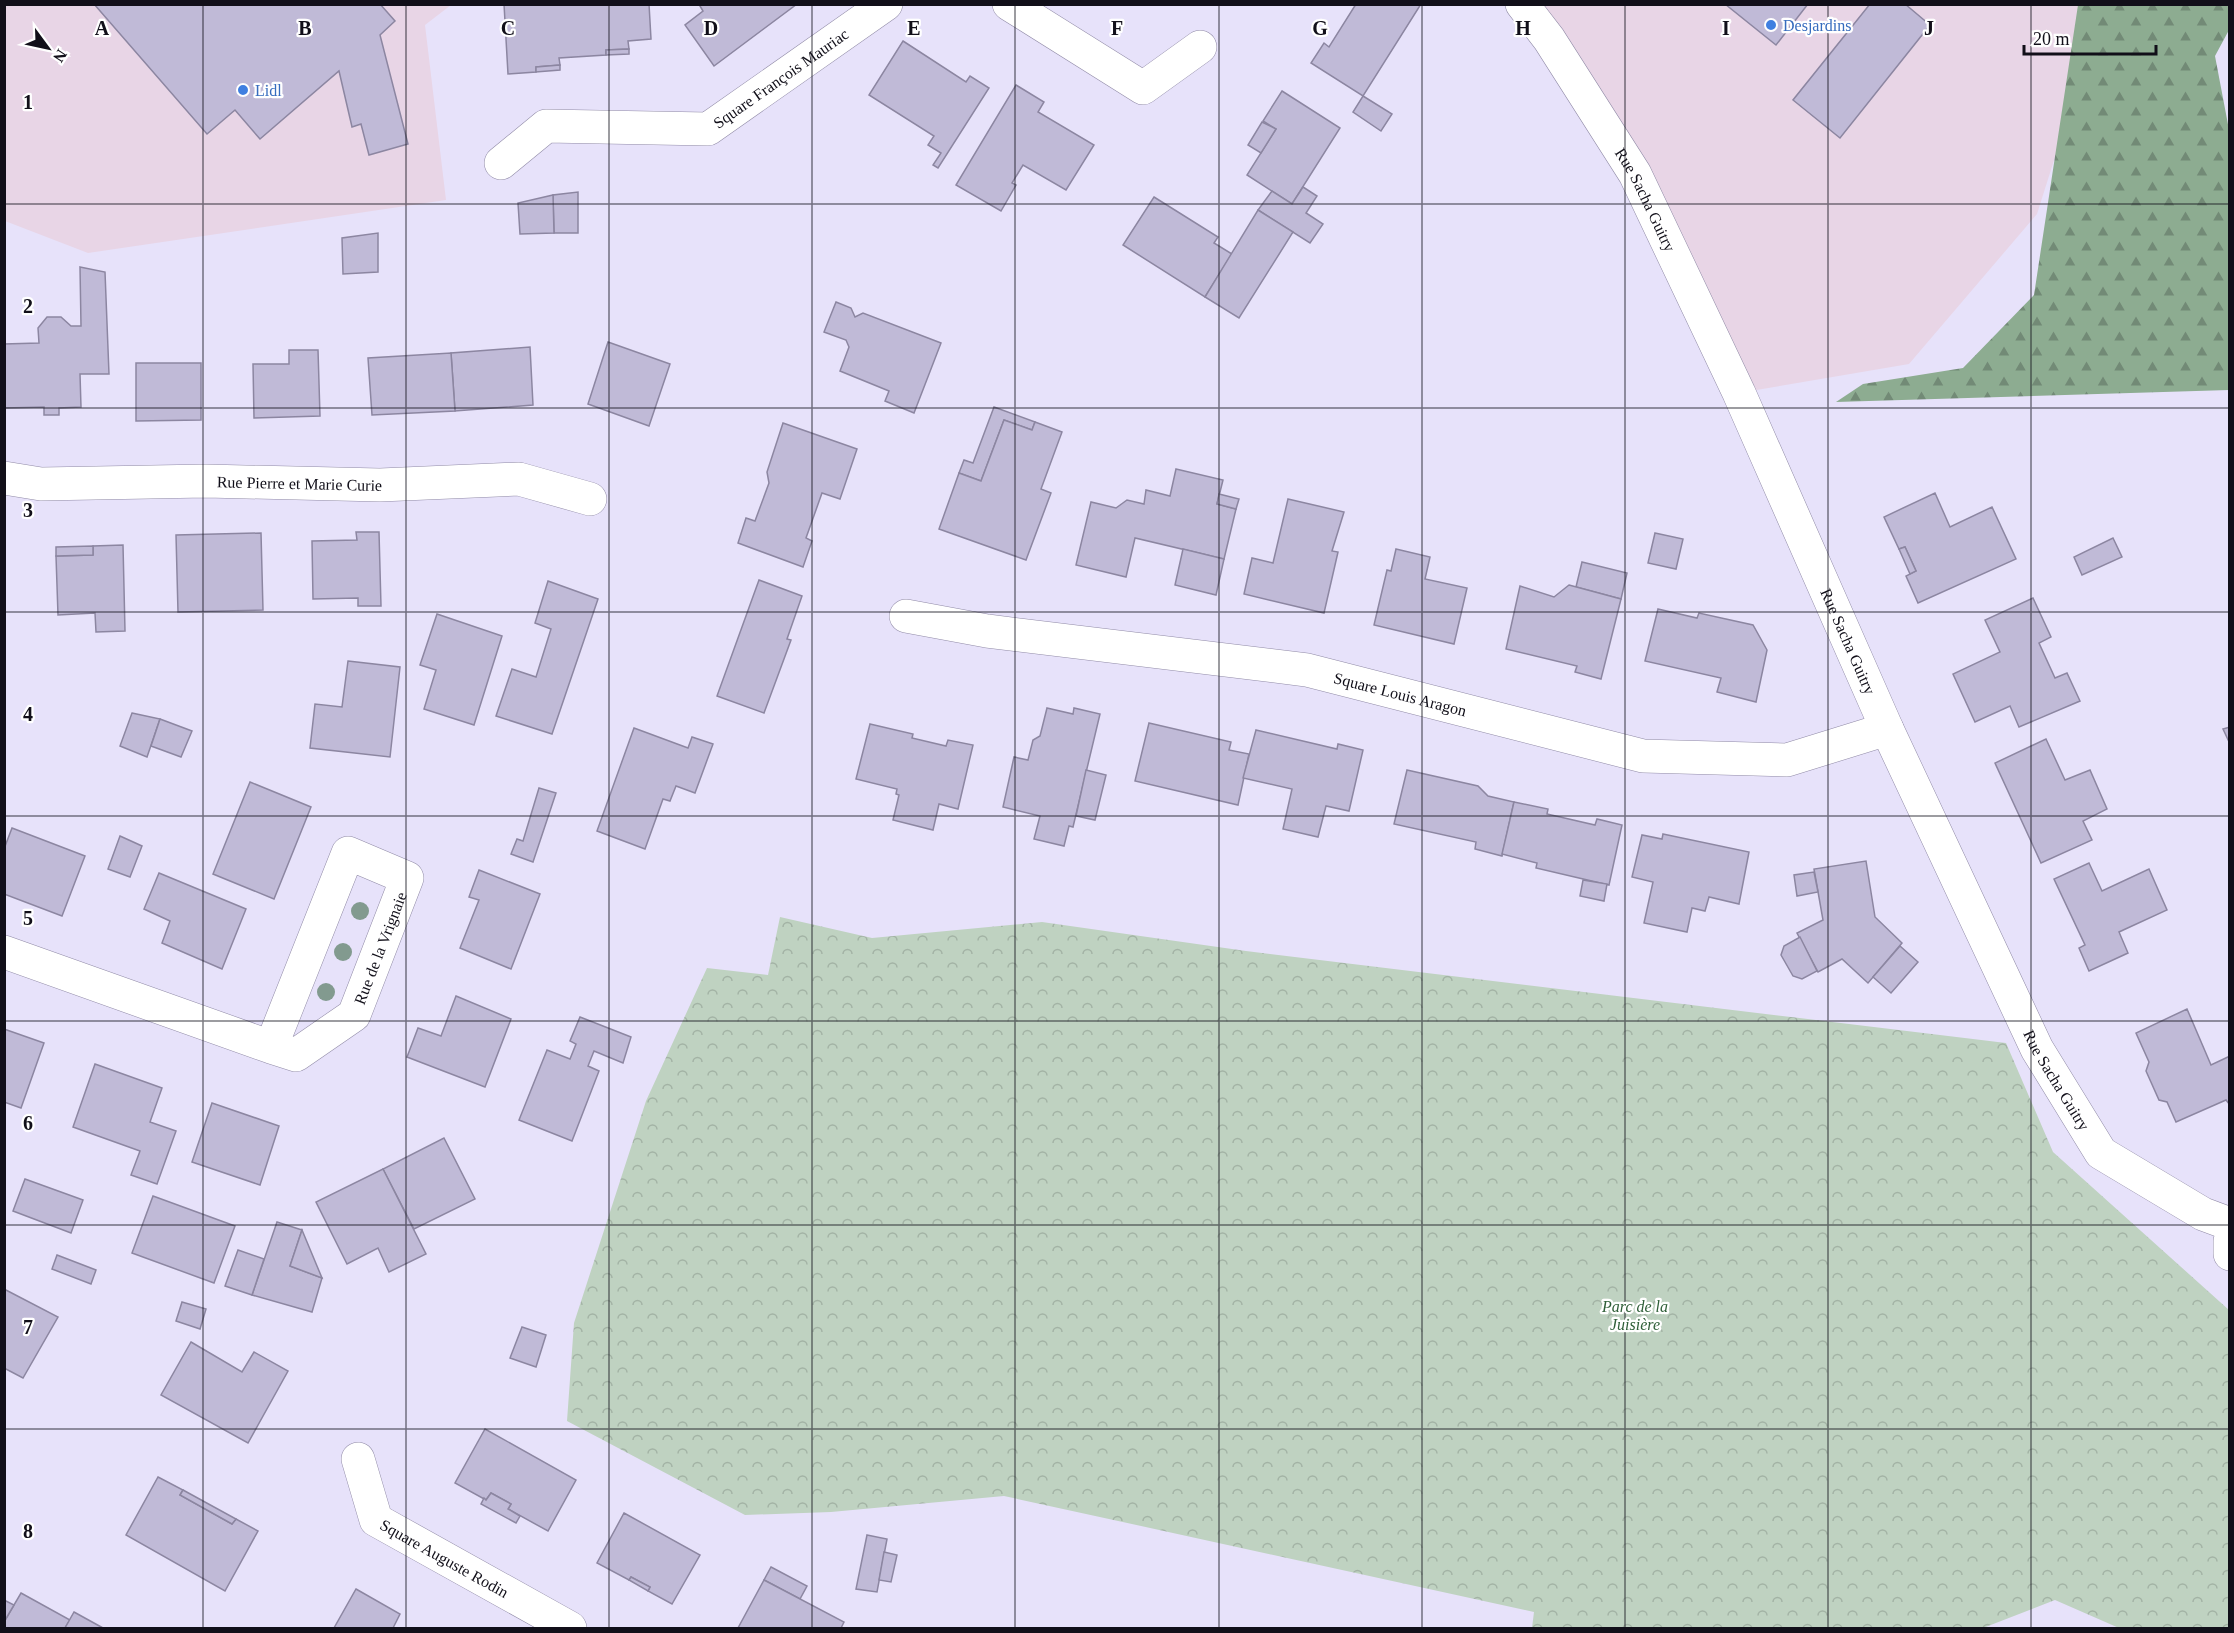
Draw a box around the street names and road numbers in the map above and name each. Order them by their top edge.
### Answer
street label: Square François Mauriac [710,25,851,131]
street label: Rue Sacha Guitry [1612,145,1679,255]
street label: Rue Pierre et Marie Curie [217,473,382,494]
street label: Rue Sacha Guitry [1818,586,1879,697]
street label: Square Louis Aragon [1332,669,1468,719]
street label: Rue de la Vrignaie [351,889,409,1007]
street label: Rue Sacha Guitry [2021,1027,2093,1134]
street label: Square Auguste Rodin [377,1516,512,1601]

